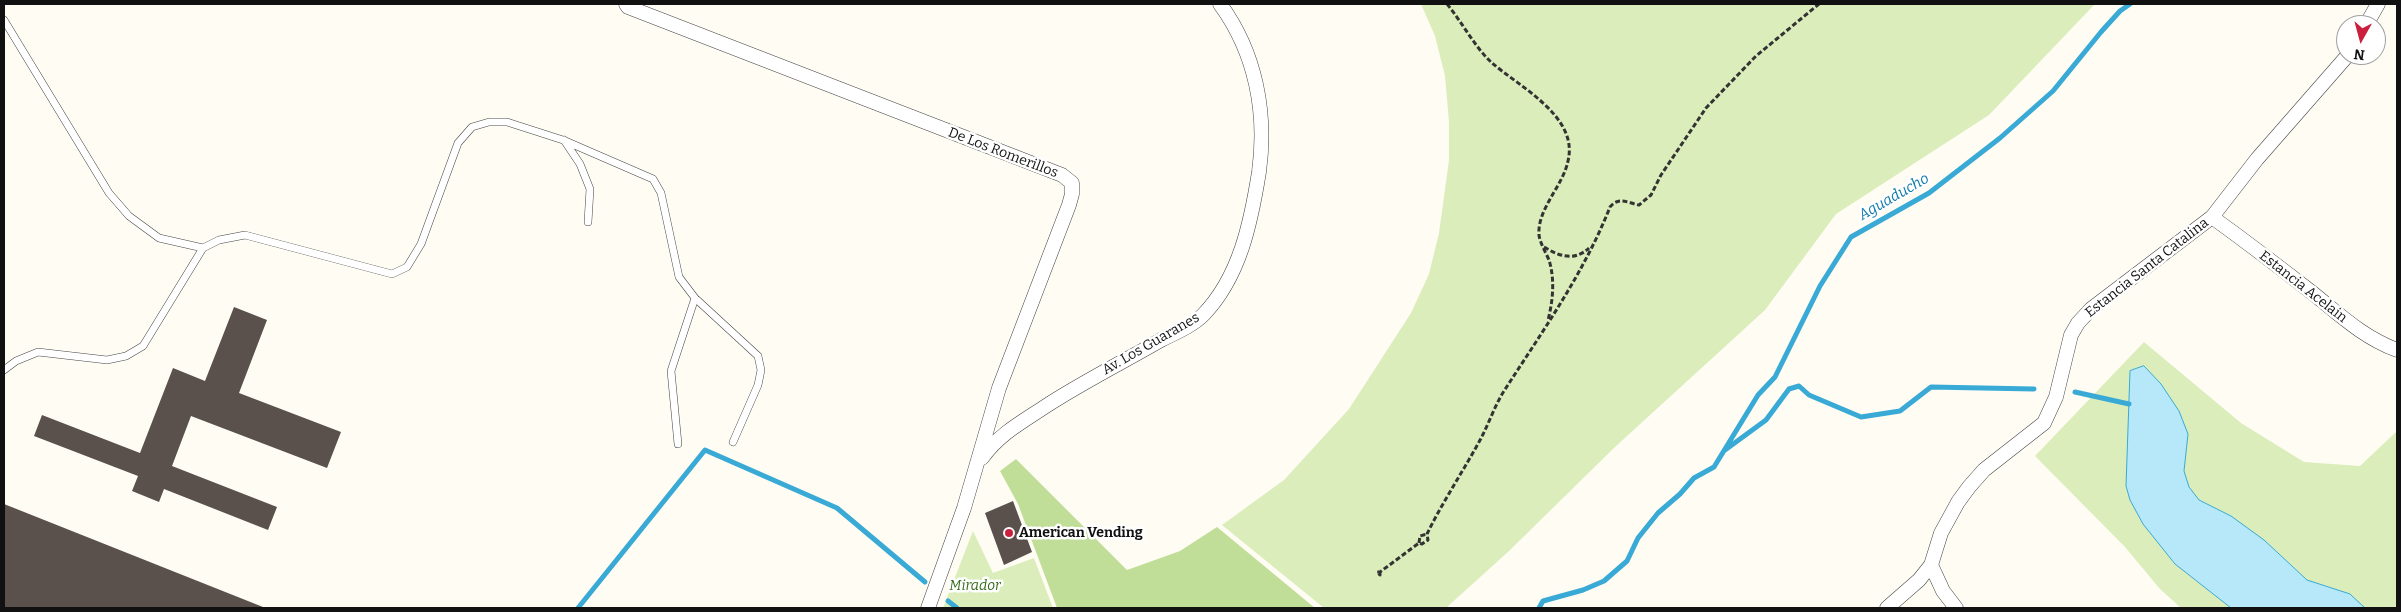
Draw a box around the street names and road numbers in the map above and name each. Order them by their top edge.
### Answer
street label: De Los Romerillos [946,124,1060,182]
street label: Estancia Santa Catalina [2082,215,2212,321]
street label: Estancia Acelain [2256,248,2350,326]
street label: Av. Los Guaranes [1099,309,1203,379]

